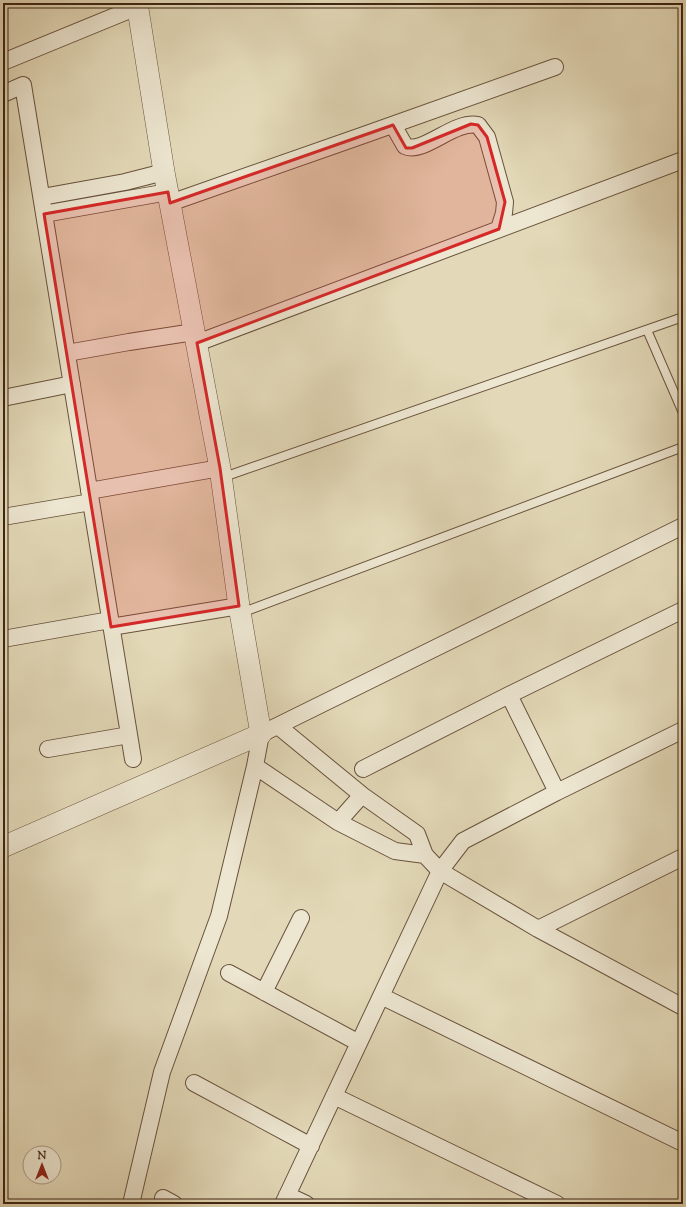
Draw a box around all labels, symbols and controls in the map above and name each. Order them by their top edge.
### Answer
north arrow [22,1145,62,1185]
text: N [37,1148,47,1164]

